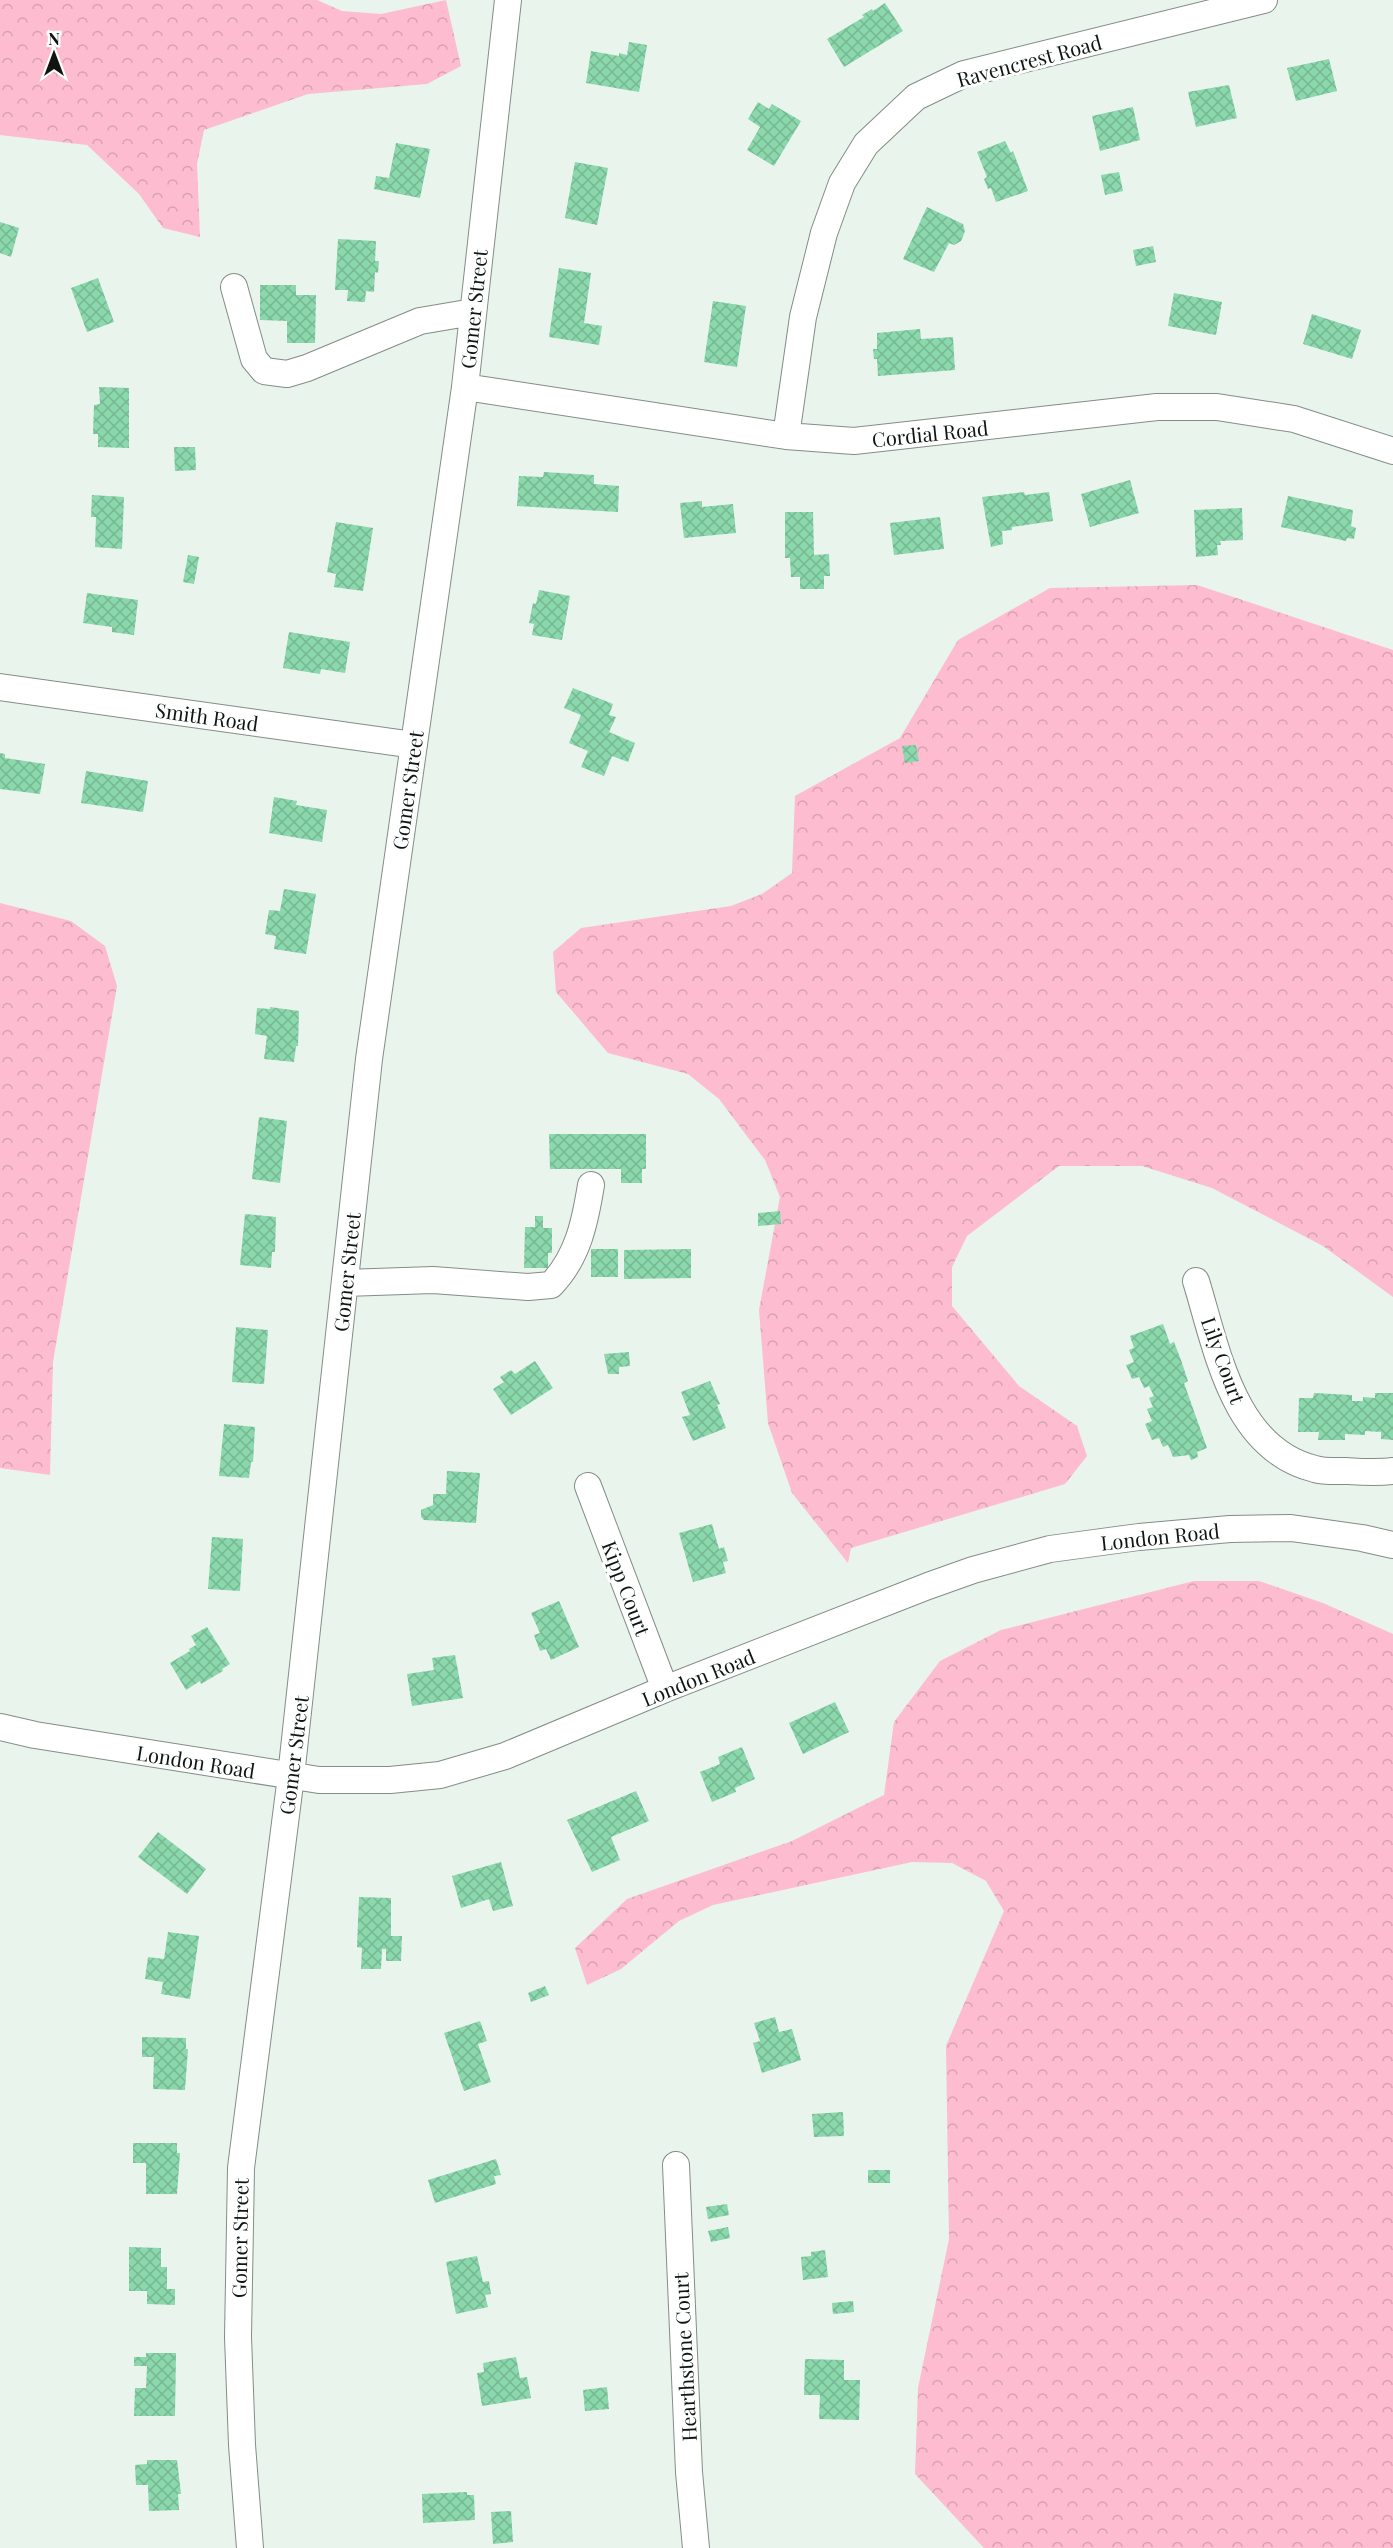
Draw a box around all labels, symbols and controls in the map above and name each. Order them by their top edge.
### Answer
north arrow [24,24,84,84]
text: N [48,28,60,49]
street label: Ravencrest Road [954,28,1105,92]
street label: Gomer Street [453,247,493,370]
street label: Cordial Road [870,413,990,453]
street label: Smith Road [154,695,261,737]
street label: Gomer Street [385,728,429,851]
street label: Gomer Street [326,1210,366,1333]
street label: Lily Court [1196,1313,1252,1408]
street label: London Road [1099,1516,1221,1556]
street label: Kipp Court [597,1537,658,1640]
street label: London Road [637,1642,759,1712]
street label: Gomer Street [272,1693,314,1816]
street label: London Road [135,1738,258,1784]
street label: Gomer Street [224,2177,254,2298]
street label: Hearthstone Court [666,2271,702,2442]

